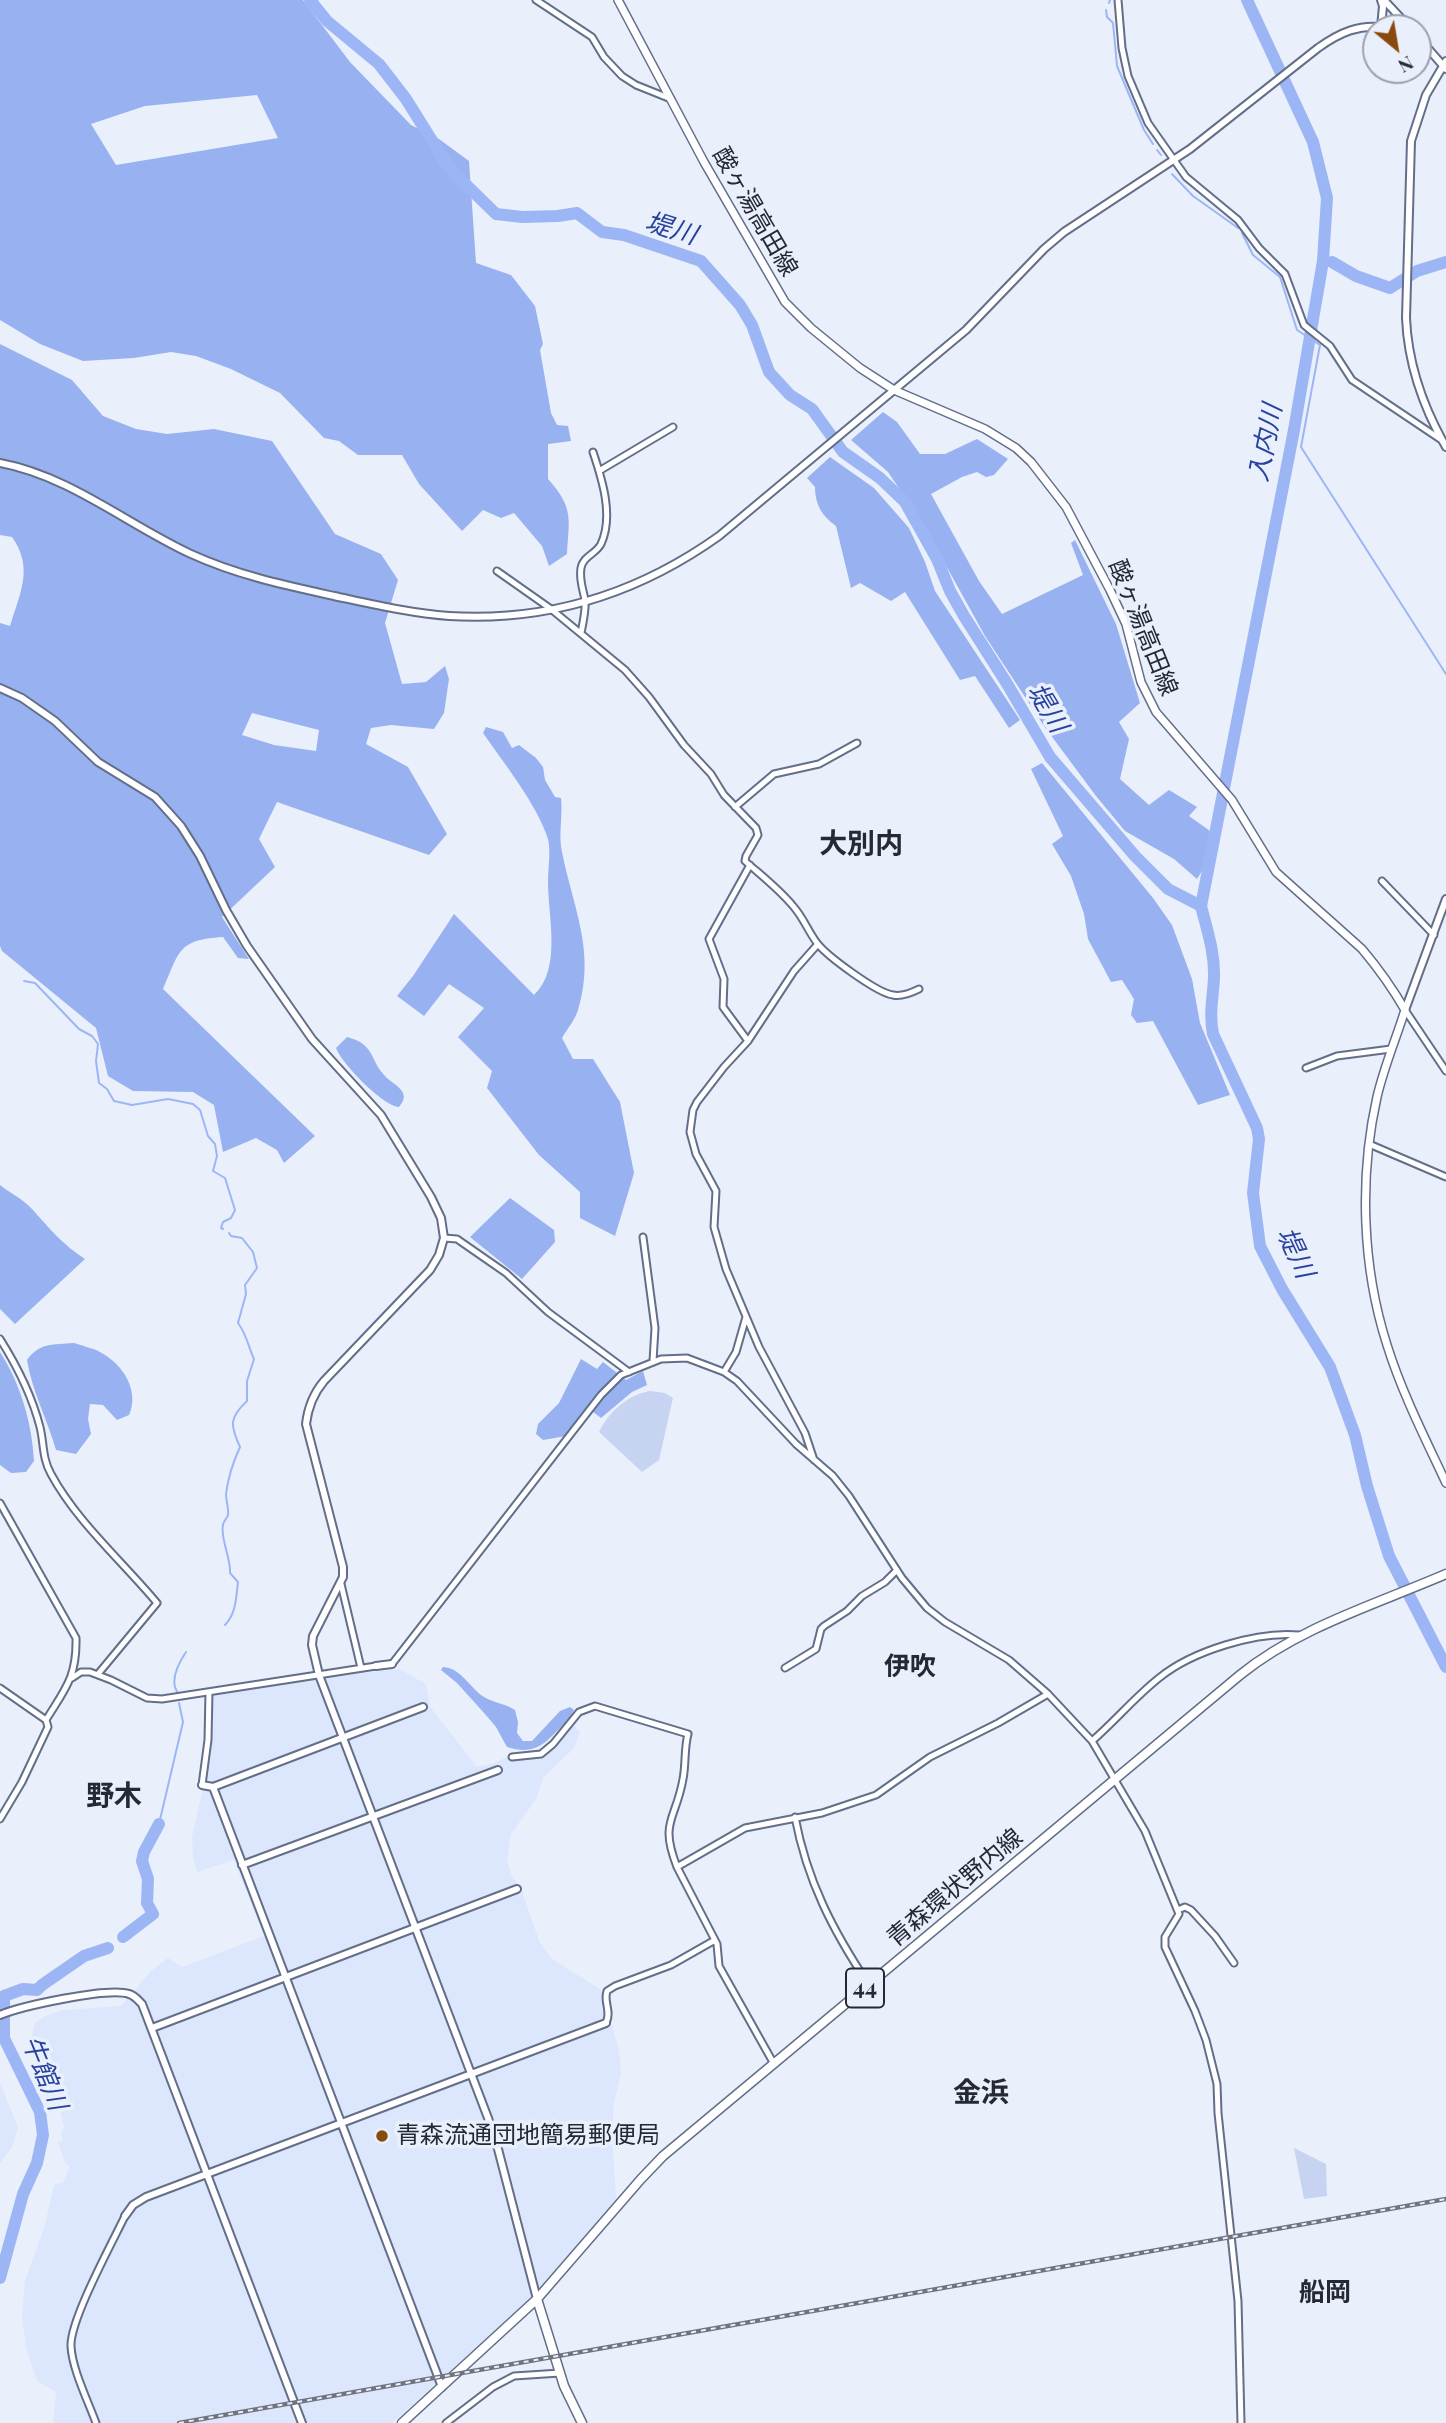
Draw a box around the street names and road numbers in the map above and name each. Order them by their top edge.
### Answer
street label: 酸ヶ湯高田線 [707,142,803,282]
street label: 酸ヶ湯高田線 [1103,556,1183,700]
street label: 青森環状野内線 [881,1823,1029,1953]
road number: 44 [846,1968,884,2008]

